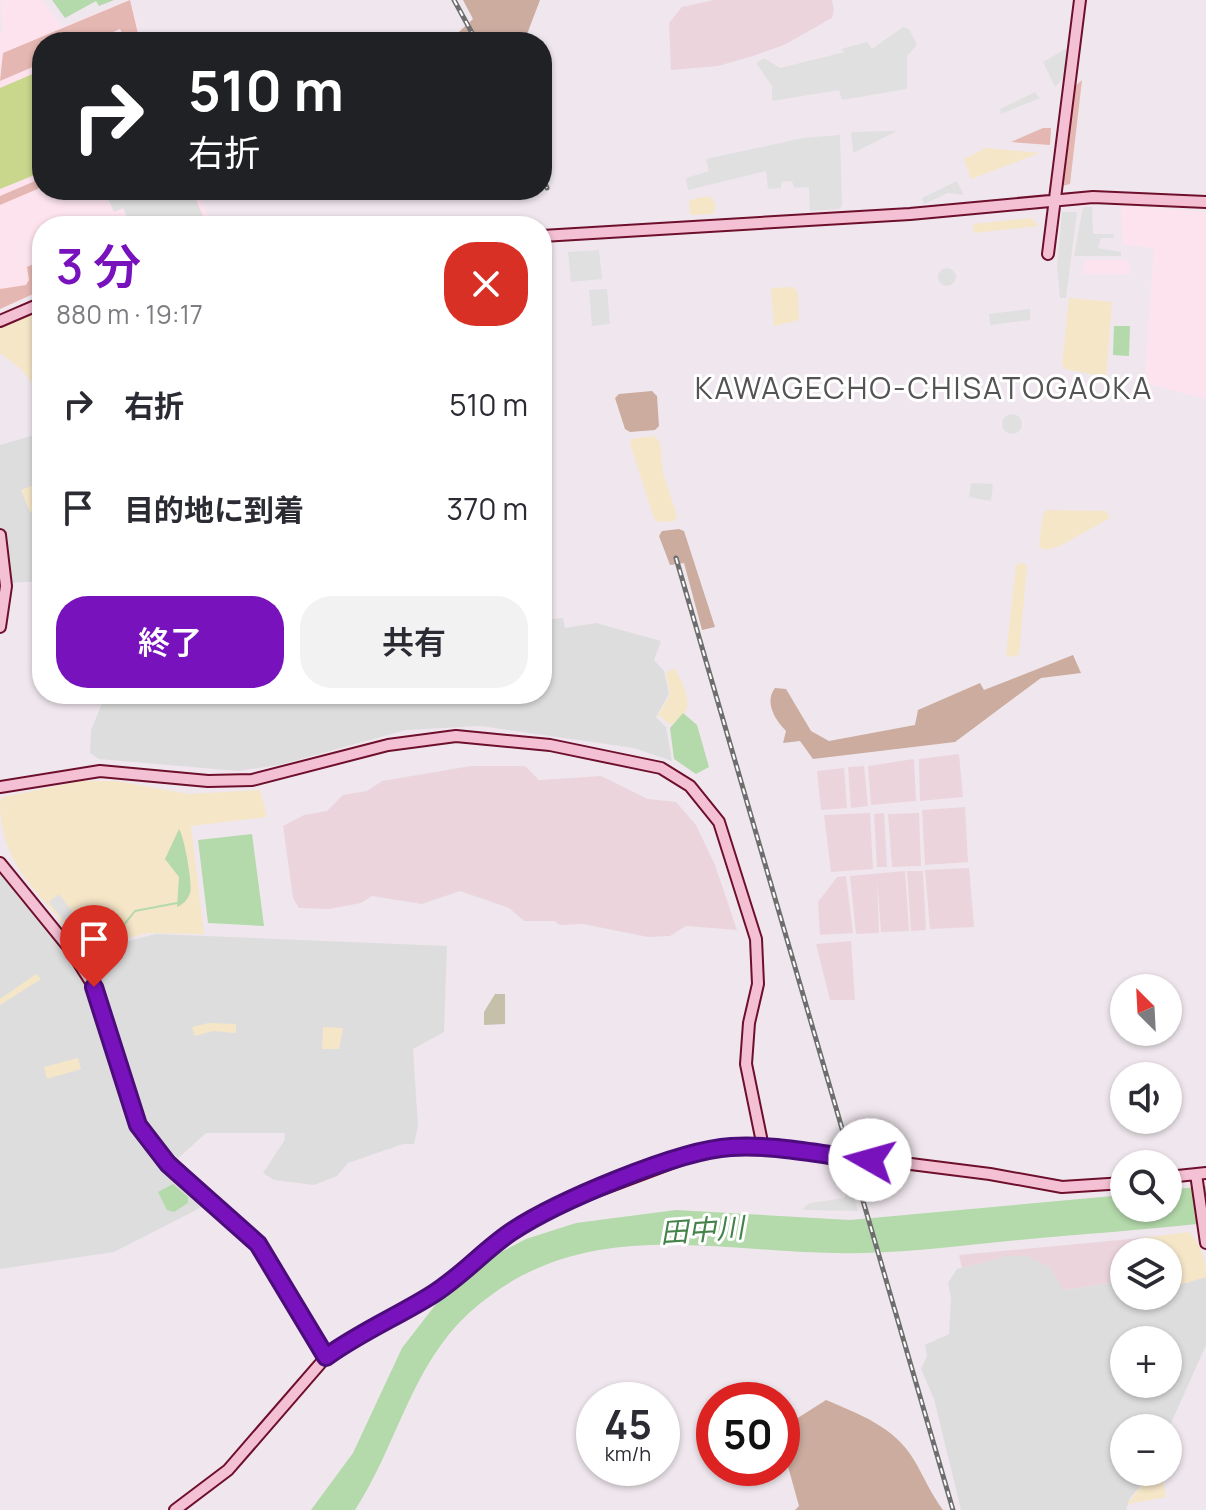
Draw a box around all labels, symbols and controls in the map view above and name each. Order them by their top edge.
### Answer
text: 510 m [188,51,344,128]
icon: right [56,64,160,168]
text: 右折 [188,128,260,177]
text: 3 分 [56,233,141,298]
button: close [444,242,528,326]
text: 880 m · 19:17 [56,296,203,332]
district label: KAWAGECHO-CHISATOGAOKA [695,367,1153,408]
icon: right [56,382,100,426]
text: 510 m [449,384,528,425]
text: 右折 [124,385,184,426]
icon: arrive [56,486,100,530]
text: 370 m [447,488,528,529]
text: 目的地に到着 [124,489,304,530]
button: 終了 [56,596,284,688]
button: 共有 [300,596,528,688]
pin [60,905,128,987]
icon: arrive [72,917,116,961]
north arrow [1110,974,1182,1046]
map controls [1110,974,1182,1486]
button: sound [1110,1062,1182,1134]
position arrow [828,1118,912,1202]
button: search [1110,1150,1182,1222]
water label: 田中川 [659,1207,748,1251]
button: layers [1110,1238,1182,1310]
button: + [1110,1326,1182,1398]
speed limit sign: 50 [696,1382,800,1486]
text: 45 [604,1396,652,1451]
button: − [1110,1414,1182,1486]
text: km/h [605,1440,651,1467]

